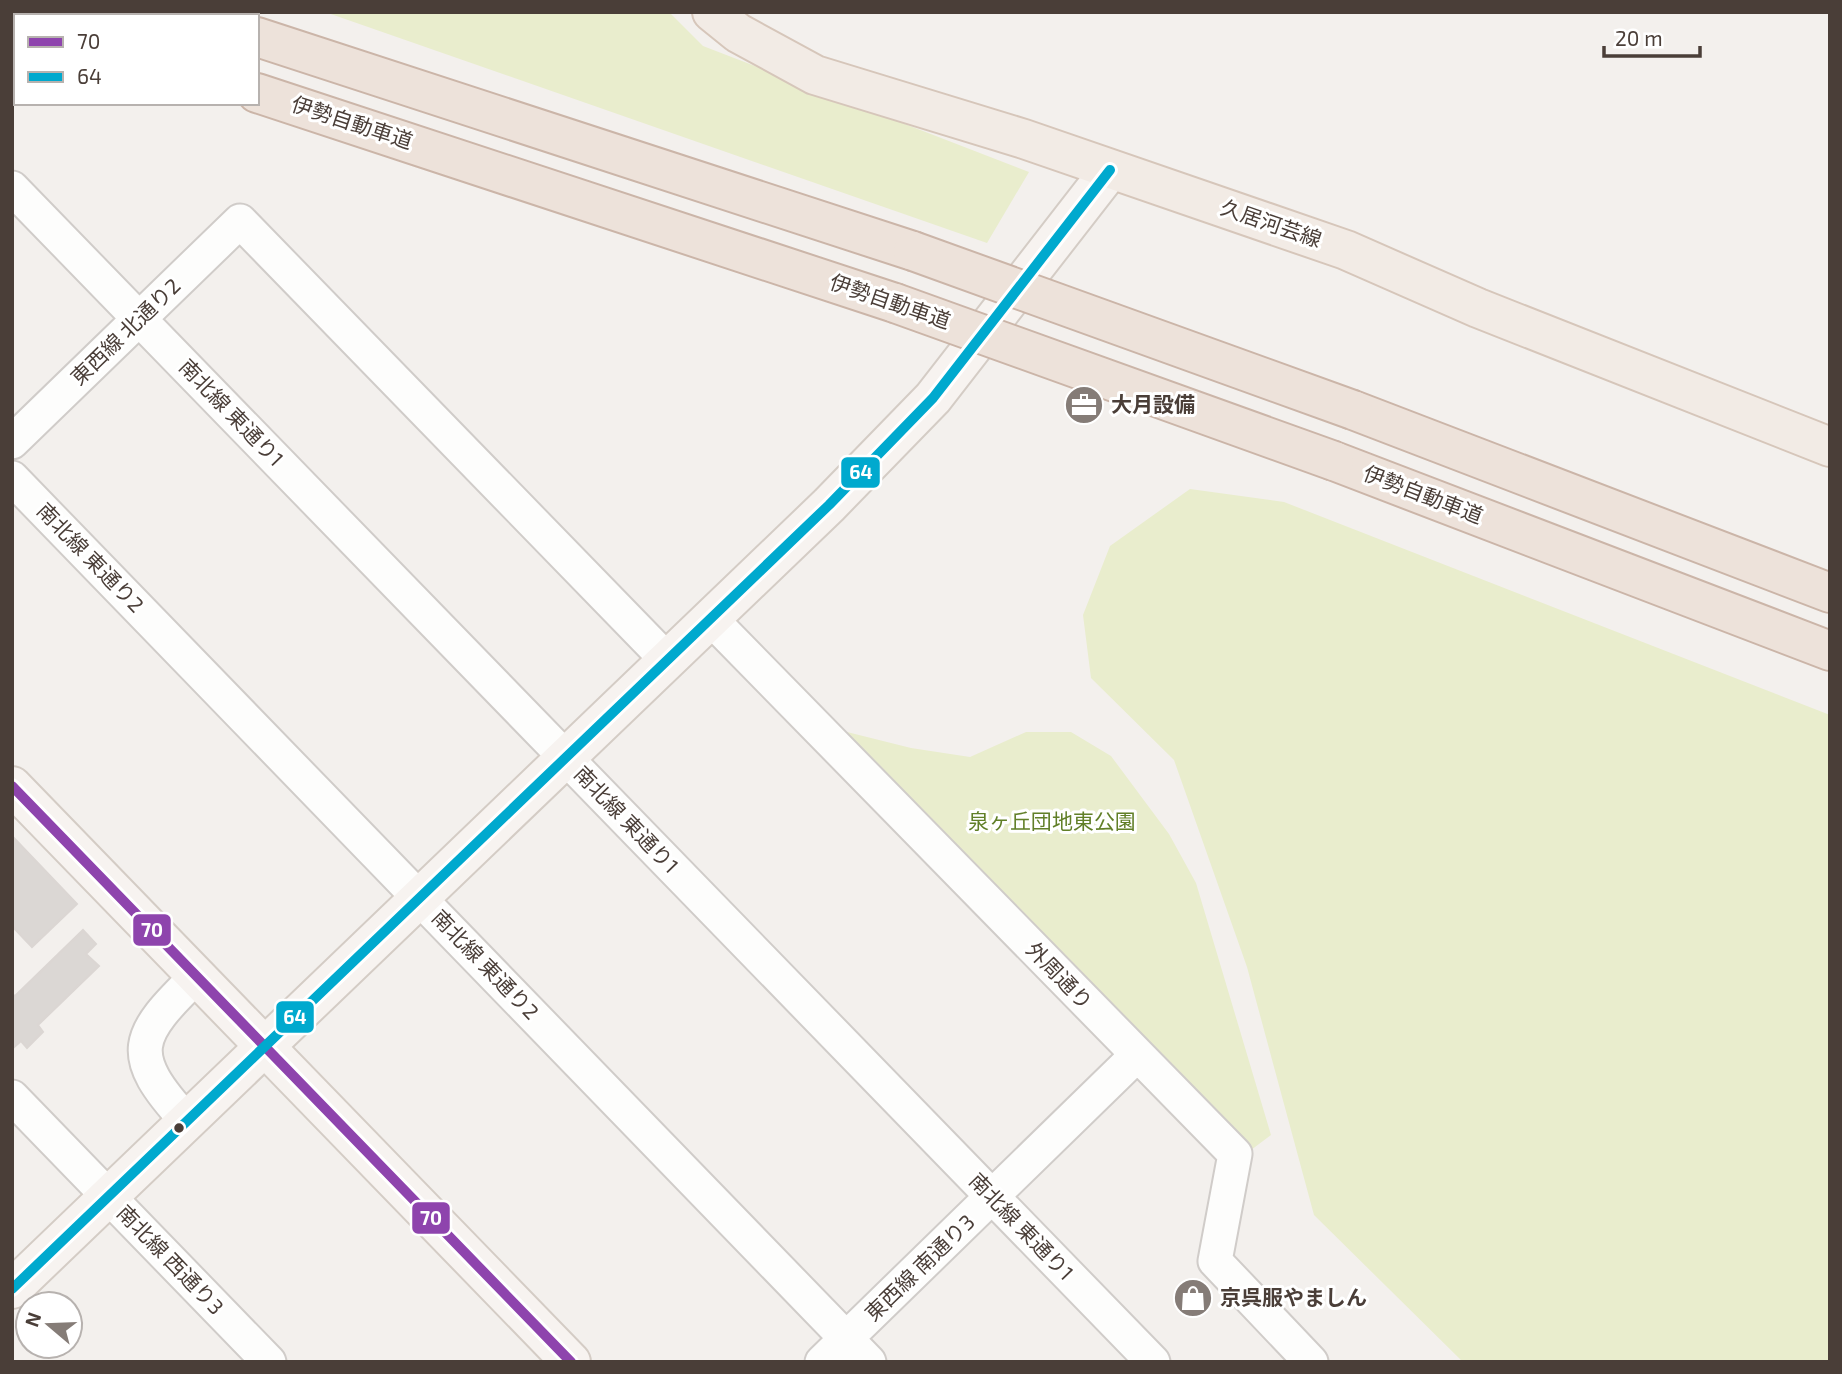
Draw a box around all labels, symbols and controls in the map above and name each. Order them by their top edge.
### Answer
legend [14,14,259,105]
scale bar [1604,14,1700,58]
text: 20 m [1615,25,1663,50]
text: 70 [77,28,100,53]
text: 64 [77,63,102,88]
street label: 伊勢自動車道 [289,90,416,153]
street label: 久居河芸線 [1218,194,1325,251]
street label: 伊勢自動車道 [827,268,954,333]
street label: 東西線 北通り2 [65,272,185,389]
street label: 南北線 東通り1 [175,353,289,471]
office icon: 大月設備 [1063,384,1105,426]
place label: 大月設備 [1111,391,1195,416]
line badge: 64 [840,456,881,489]
street label: 伊勢自動車道 [1360,459,1487,528]
text: 64 [849,460,873,483]
street label: 南北線 東通り2 [33,497,150,617]
street label: 南北線 東通り1 [570,760,684,878]
park label: 泉ヶ丘団地東公園 [968,808,1136,833]
street label: 南北線 東通り2 [428,904,545,1024]
line badge: 70 [132,913,172,947]
text: 70 [141,918,163,941]
street label: 外周通り [1022,936,1098,1014]
line badge: 64 [275,1000,315,1034]
text: 64 [283,1005,307,1028]
unlabelled marker [172,1121,186,1135]
street label: 南北線 東通り1 [965,1167,1079,1285]
street label: 南北線 西通り3 [113,1199,230,1319]
line badge: 70 [411,1201,451,1235]
text: 70 [420,1206,442,1229]
street label: 東西線 南通り3 [859,1208,979,1325]
shop icon: 京呉服やましん [1172,1277,1214,1319]
place label: 京呉服やましん [1220,1284,1367,1309]
north arrow [14,1290,84,1360]
text: N [19,1309,46,1330]

